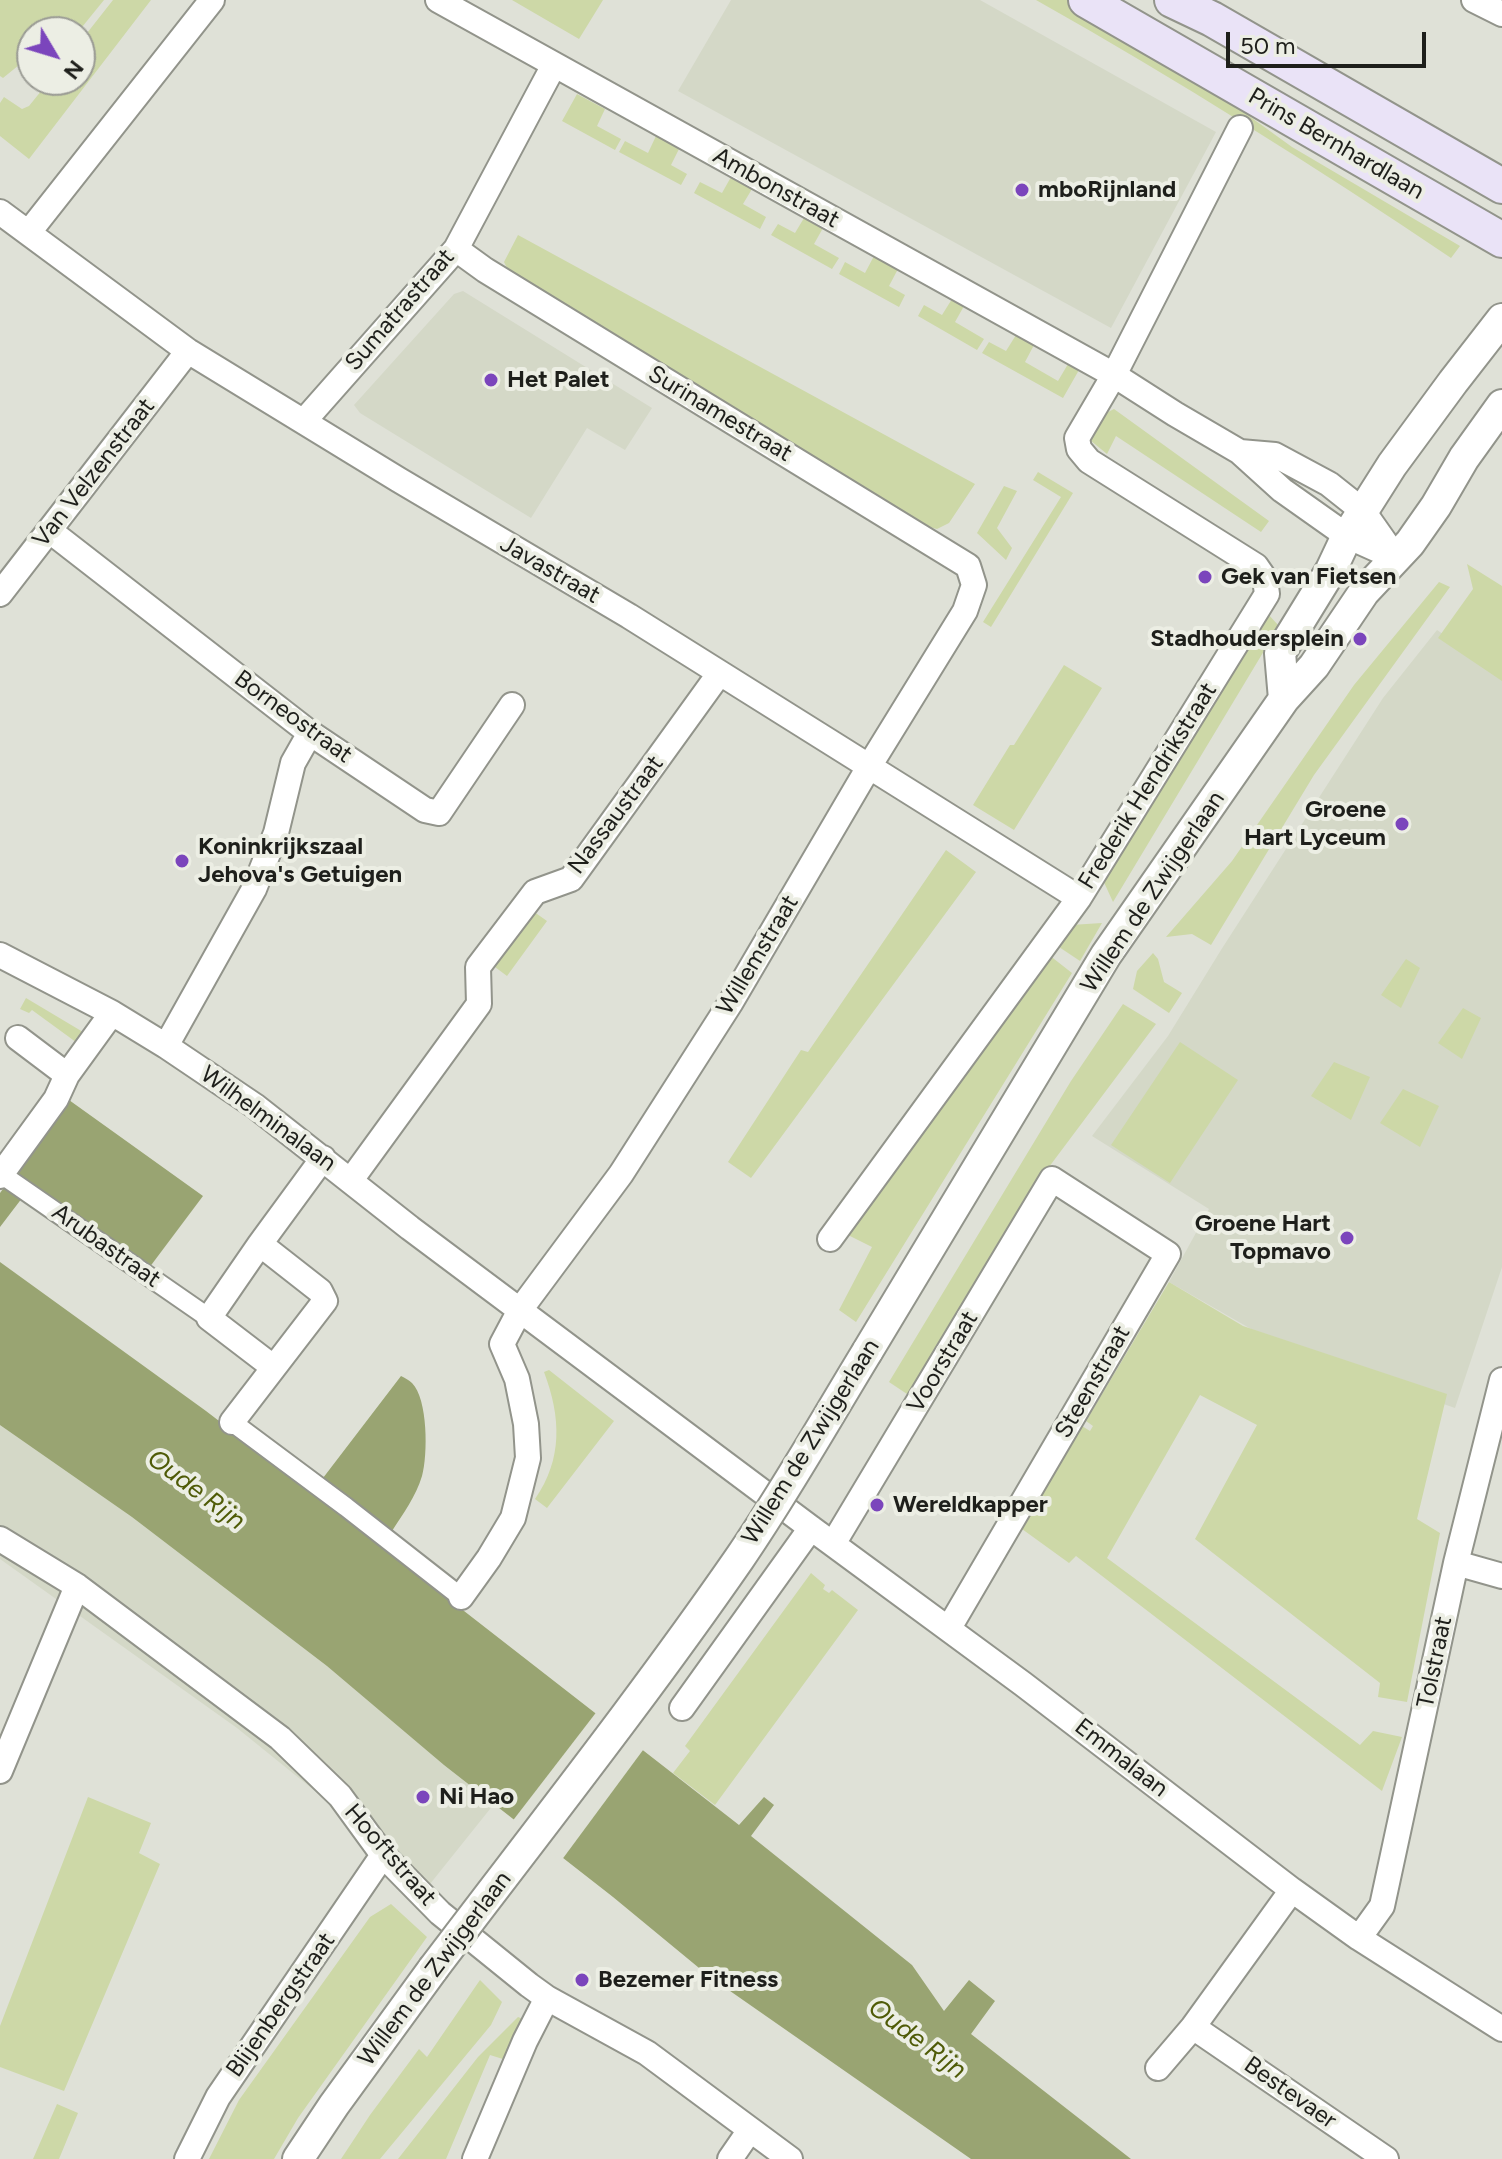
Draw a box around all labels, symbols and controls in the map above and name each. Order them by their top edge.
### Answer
north arrow [16,16,96,96]
scale bar [1230,16,1430,66]
text: 50 m [1240,31,1296,60]
text: N [58,55,90,85]
street label: Prins Bernhardlaan [1243,82,1429,206]
street label: Ambonstraat [708,141,844,235]
place label: mboRijnland [1038,176,1176,204]
marker: mboRijnland [1013,181,1031,199]
street label: Sumatrastraat [339,243,461,377]
street label: Surinamestraat [643,360,797,468]
place label: Het Palet [507,366,610,394]
marker: Het Palet [482,371,500,389]
street label: Van Velzenstraat [27,393,161,553]
street label: Javastraat [495,530,605,610]
place label: Gek van Fietsen [1221,563,1396,591]
marker: Gek van Fietsen [1196,568,1214,586]
place label: Stadhoudersplein [1150,625,1344,653]
marker: Stadhoudersplein [1351,630,1369,648]
street label: Borneostraat [228,664,358,770]
street label: Frederik Hendrikstraat [1073,677,1223,895]
street label: Nassaustraat [562,750,670,880]
street label: Willem de Zwijgerlaan [1075,786,1231,998]
place label: Groene Hart Lyceum [1244,796,1386,852]
marker: Groene Hart Lyceum [1393,815,1411,833]
place label: Koninkrijkszaal Jehova's Getuigen [198,833,402,889]
marker: Koninkrijkszaal Jehova's Getuigen [173,852,191,870]
street label: Willemstraat [711,890,805,1020]
street label: Wilhelminalaan [195,1060,341,1178]
street label: Arubastraat [46,1198,166,1294]
place label: Groene Hart Topmavo [1195,1210,1331,1266]
marker: Groene Hart Topmavo [1338,1229,1356,1247]
street label: Voorstraat [901,1306,985,1418]
street label: Steenstraat [1049,1321,1137,1443]
street label: Willem de Zwijgerlaan [736,1334,886,1550]
water label: Oude Rijn [141,1443,251,1537]
place label: Wereldkapper [893,1491,1048,1519]
marker: Wereldkapper [868,1496,886,1514]
street label: Tolstraat [1411,1614,1459,1710]
street label: Emmalaan [1069,1713,1173,1803]
place label: Ni Hao [439,1783,514,1811]
marker: Ni Hao [414,1788,432,1806]
street label: Hooftstraat [338,1798,442,1912]
street label: Willem de Zwijgerlaan [352,1866,518,2072]
street label: Blijenbergstraat [221,1927,341,2083]
place label: Bezemer Fitness [598,1966,778,1994]
marker: Bezemer Fitness [573,1971,591,1989]
water label: Oude Rijn [862,1992,972,2086]
street label: Bestevaer [1238,2051,1342,2135]

